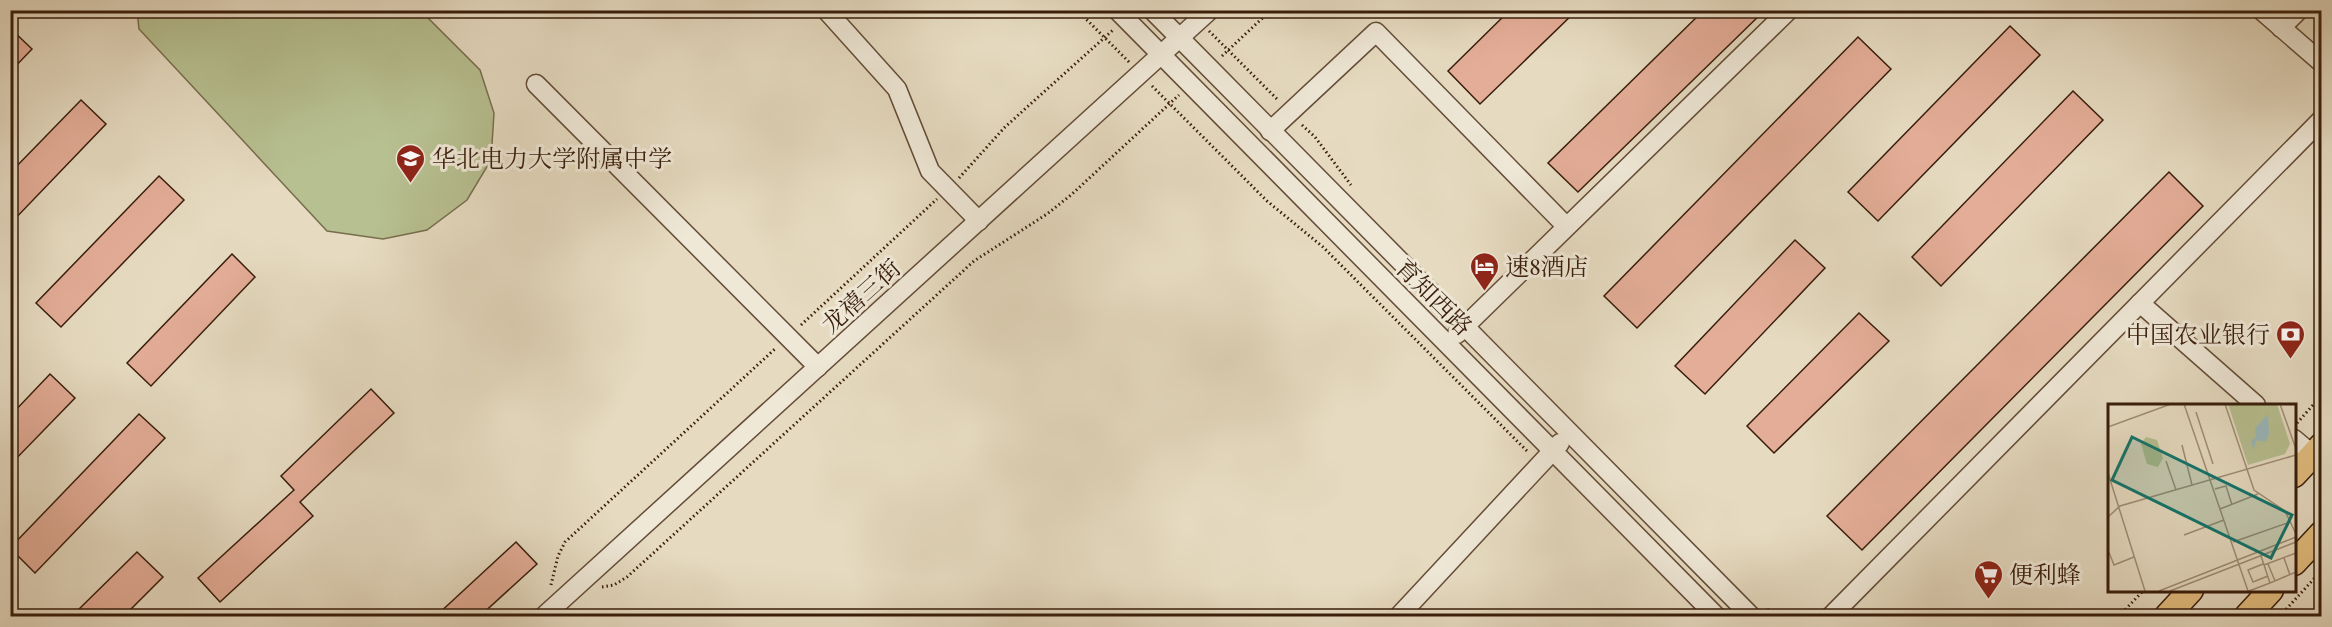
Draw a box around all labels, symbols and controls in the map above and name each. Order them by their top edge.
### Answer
school or university icon: 华北电力大学附属中学 [395,142,427,184]
place label: 华北电力大学附属中学 [432,143,672,174]
hotel icon: 速8酒店 [1468,250,1500,292]
place label: 速8酒店 [1505,251,1589,282]
street label: 龙禧三街 [815,252,907,340]
street label: 育知西路 [1389,252,1479,342]
bank icon: 中国农业银行 [2275,318,2307,360]
place label: 中国农业银行 [2126,319,2270,350]
inset map [2108,404,2296,591]
supermarket icon: 便利蜂 [1972,558,2004,600]
place label: 便利蜂 [2009,559,2081,590]

